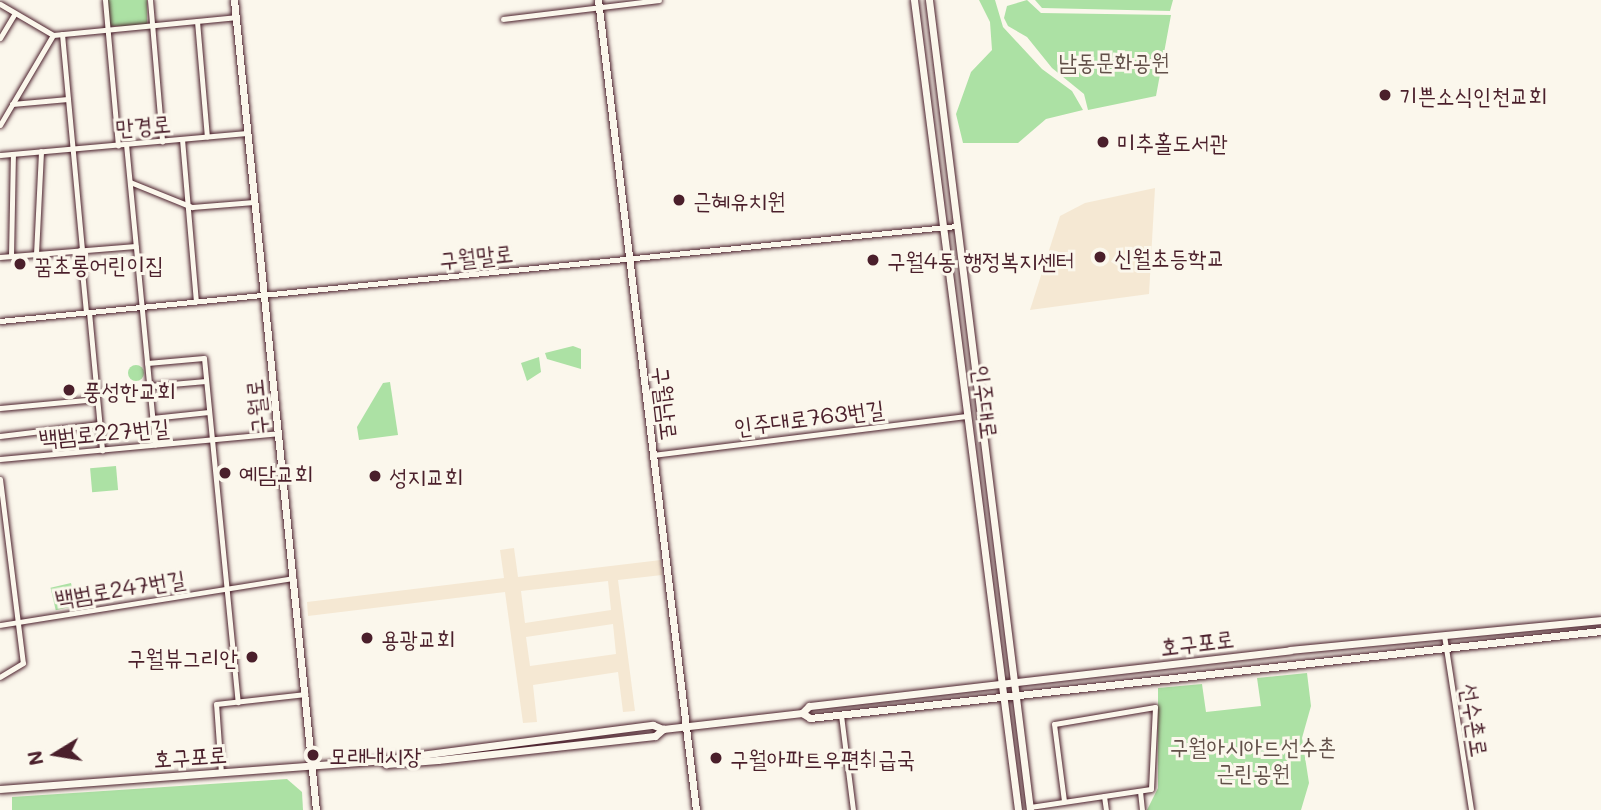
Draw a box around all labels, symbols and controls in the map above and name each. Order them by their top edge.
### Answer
park label: 남동문화공원 [1058,47,1170,75]
place label: 기쁜소식인천교회 [1399,81,1547,109]
marker: 기쁜소식인천교회 [1377,87,1393,103]
street label: 만경로 [114,109,172,141]
place label: 미추홀도서관 [1117,128,1228,156]
marker: 미추홀도서관 [1095,134,1111,150]
place label: 근혜유치원 [693,186,786,214]
marker: 근혜유치원 [671,192,687,208]
street label: 구월말로 [438,238,514,274]
place label: 신월초등학교 [1114,243,1225,271]
place label: 구월4동 행정복지센터 [887,246,1074,274]
marker: 신월초등학교 [1092,249,1108,265]
place label: 꿈초롱어린이집 [34,250,164,278]
marker: 구월4동 행정복지센터 [865,252,881,268]
marker: 꿈초롱어린이집 [12,256,28,272]
street label: 인주대로 [968,364,1004,440]
street label: 구월남로 [648,365,684,441]
place label: 풍성한교회 [83,376,176,404]
street label: 구월로 [239,378,273,436]
marker: 풍성한교회 [61,382,77,398]
street label: 인주대로763번길 [732,394,886,440]
street label: 백범로227번길 [38,413,170,451]
place label: 예담교회 [239,459,313,487]
place label: 성지교회 [389,462,463,490]
marker: 예담교회 [217,465,233,481]
marker: 성지교회 [367,468,383,484]
street label: 백범로247번길 [53,564,187,612]
place label: 용광교회 [381,624,455,652]
street label: 호구포로 [1159,624,1235,660]
marker: 용광교회 [359,630,375,646]
place label: 구월뷰그리안 [127,643,238,671]
marker: 구월뷰그리안 [244,649,260,665]
street label: 선수촌로 [1456,681,1494,759]
north arrow [21,719,91,789]
park label: 구월아시아드선수촌 근린공원 [1170,732,1336,786]
street label: 호구포로 [152,740,228,772]
place label: 모래내시장 [329,741,422,769]
place label: 구월아파트우편취급국 [730,744,915,772]
marker: 모래내시장 [303,745,323,765]
text: N [21,749,49,768]
marker: 구월아파트우편취급국 [708,750,724,766]

